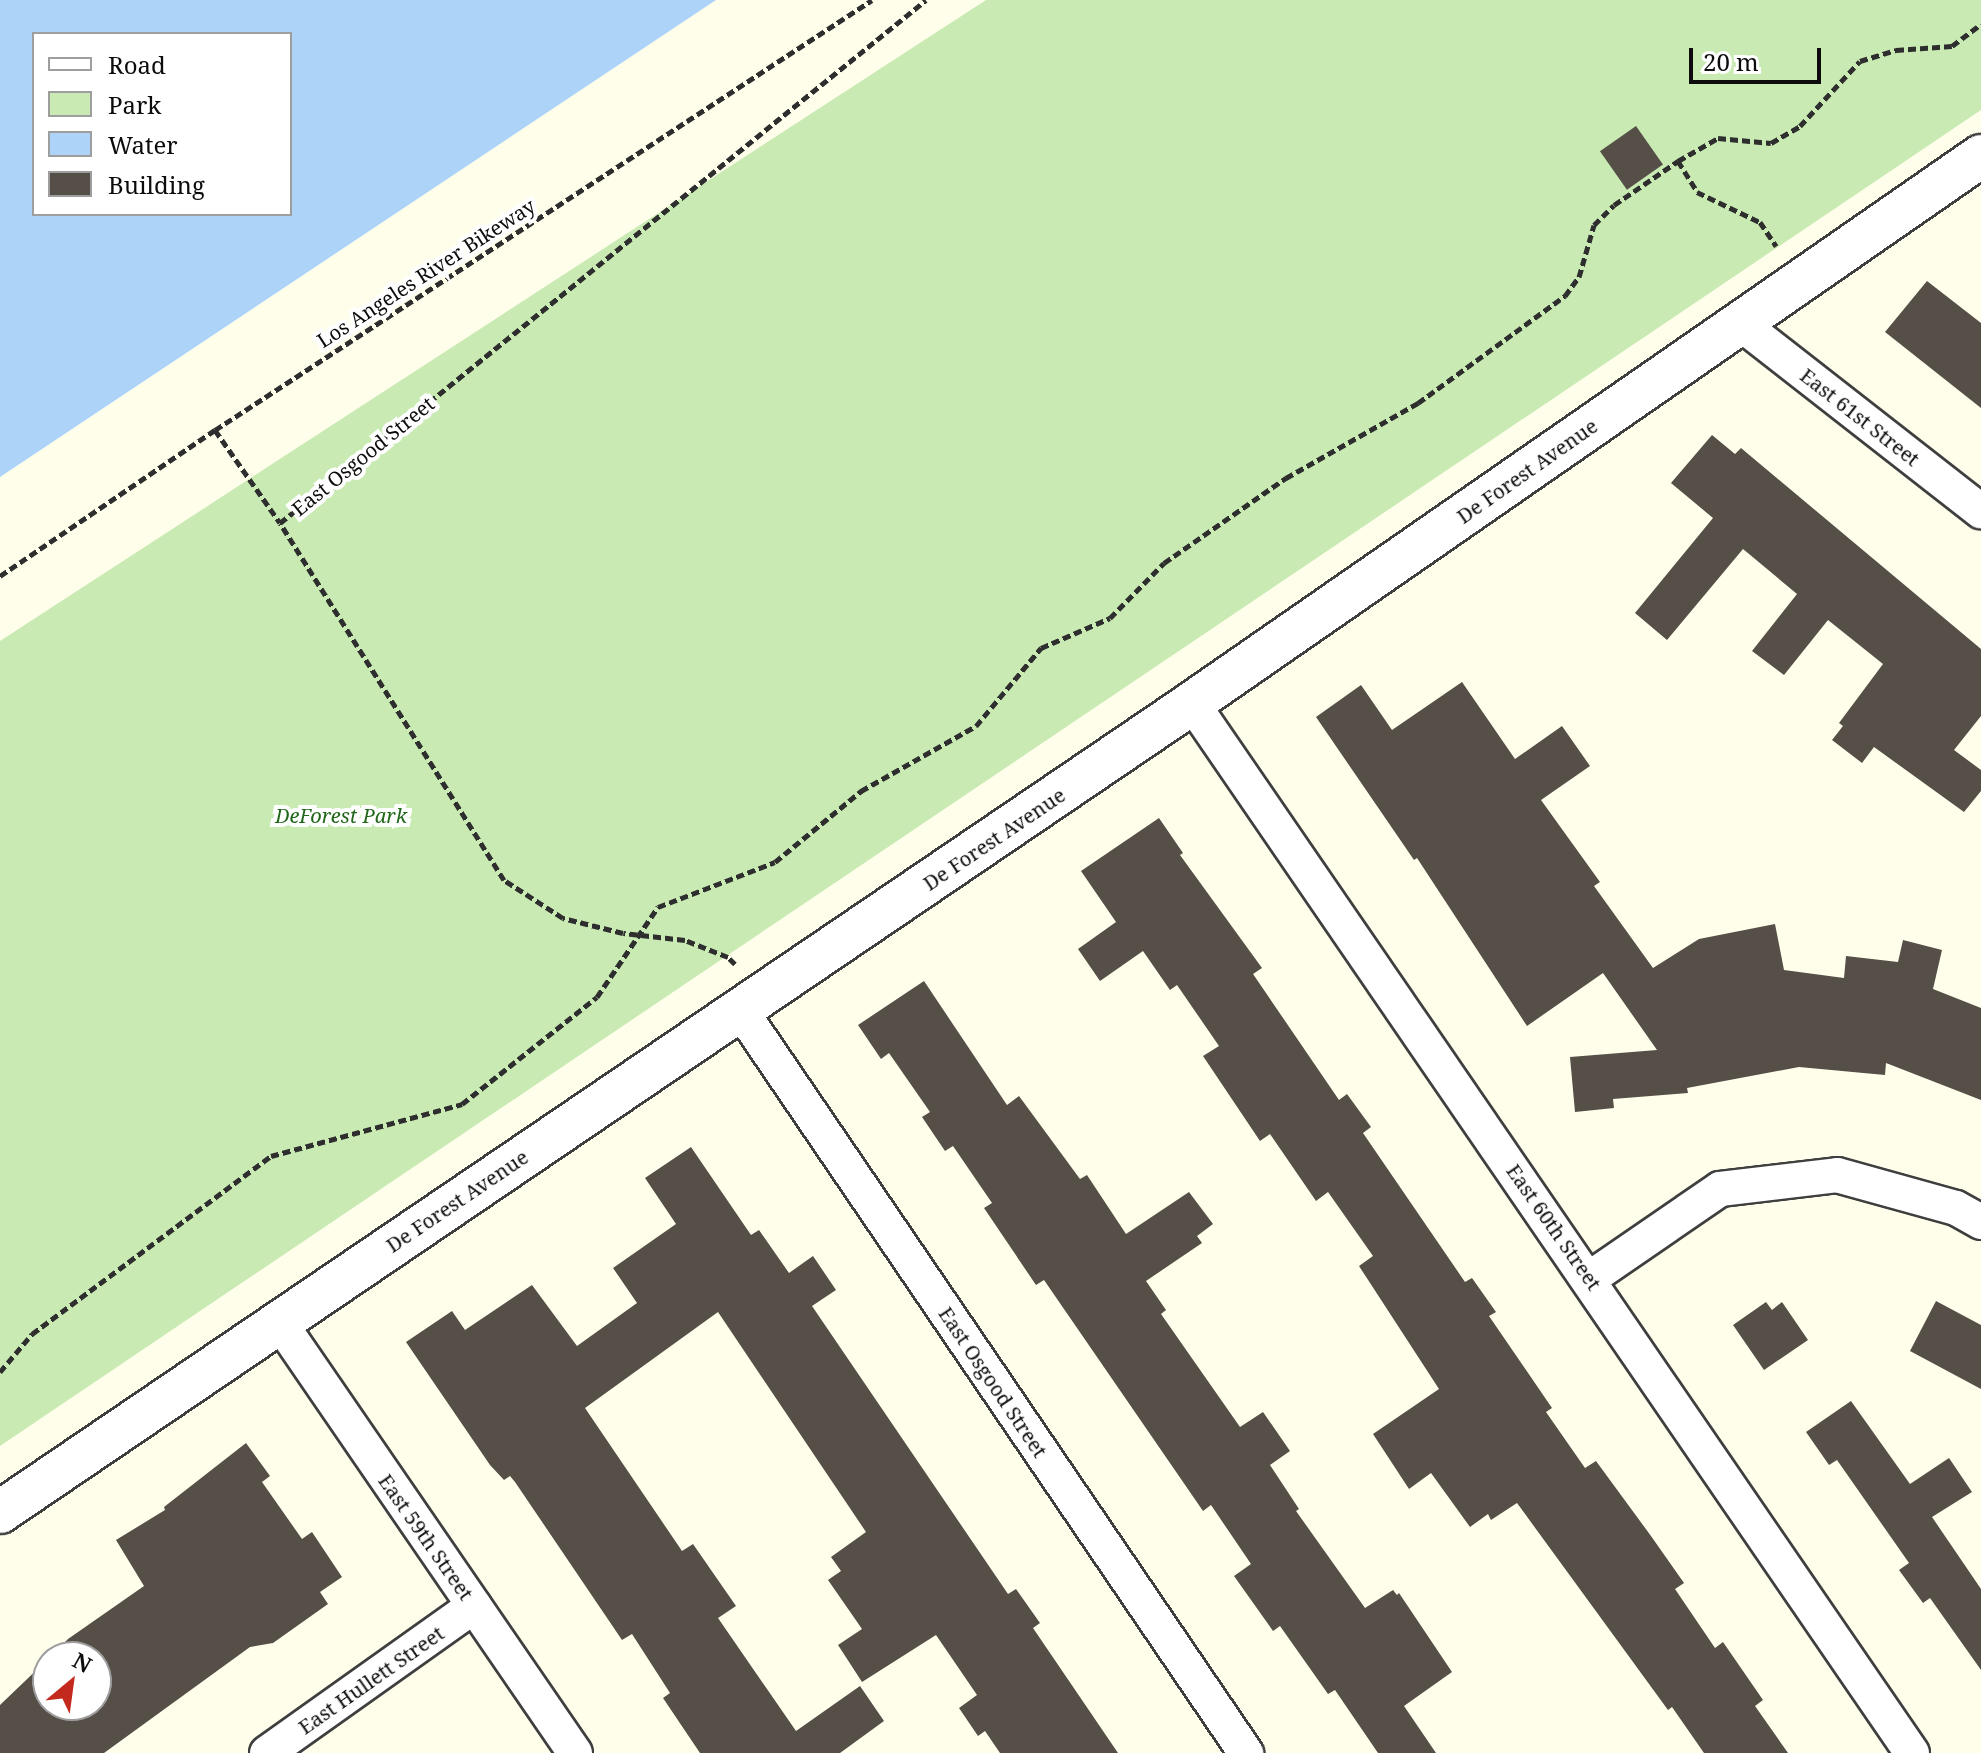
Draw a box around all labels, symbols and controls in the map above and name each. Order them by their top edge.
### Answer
legend [32,32,292,216]
scale bar [1693,32,1825,82]
text: 20 m [1703,45,1759,78]
text: Road [108,48,166,81]
text: Park [108,88,161,121]
text: Water [108,128,178,161]
text: Building [108,168,205,201]
street label: Los Angeles River Bikeway [312,193,540,353]
street label: East 61st Street [1796,363,1924,471]
street label: East Osgood Street [287,391,439,521]
street label: De Forest Avenue [1452,414,1602,528]
street label: De Forest Avenue [919,783,1069,895]
park label: DeForest Park [275,803,407,827]
street label: De Forest Avenue [382,1145,532,1257]
street label: East 60th Street [1502,1159,1606,1295]
street label: East Osgood Street [934,1302,1052,1462]
street label: East 59th Street [374,1469,478,1605]
street label: East Hullett Street [294,1621,448,1739]
north arrow [32,1641,112,1721]
text: N [68,1644,98,1679]

